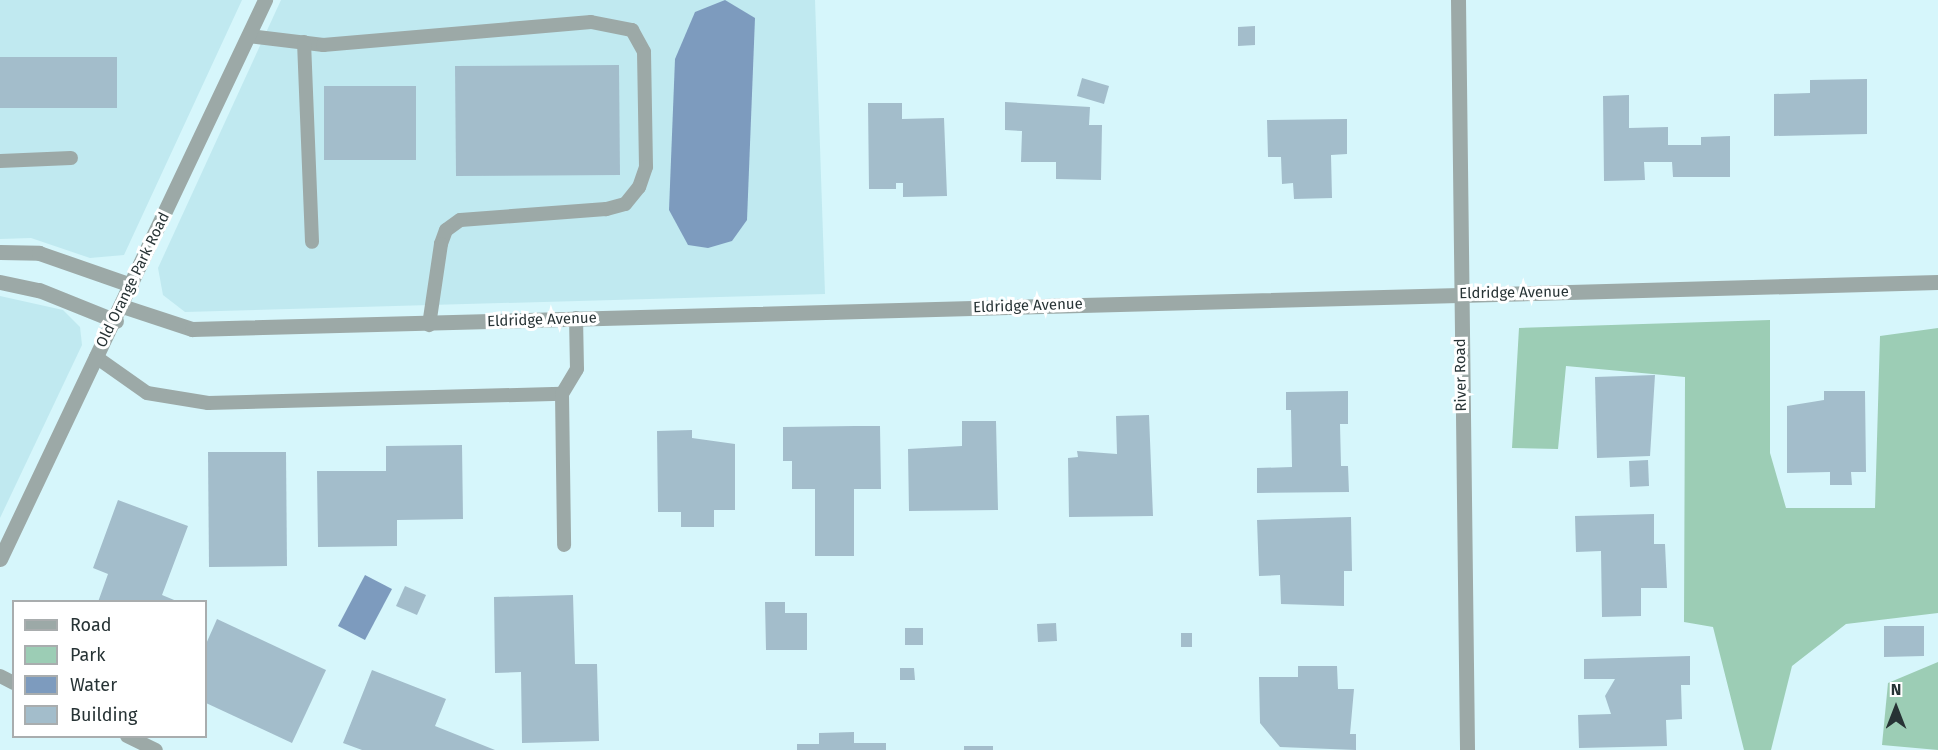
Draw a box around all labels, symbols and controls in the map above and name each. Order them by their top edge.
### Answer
street label: Old Orange Park Road [92,210,174,350]
street label: Eldridge Avenue [1459,283,1569,303]
street label: Eldridge Avenue [973,295,1083,317]
street label: Eldridge Avenue [487,309,597,331]
street label: River Road [1451,338,1471,412]
legend [12,600,207,738]
text: Road [70,614,112,636]
text: Park [70,644,105,666]
text: Water [70,674,117,696]
north arrow [1866,678,1926,738]
text: N [1891,680,1901,699]
text: Building [70,704,137,726]

